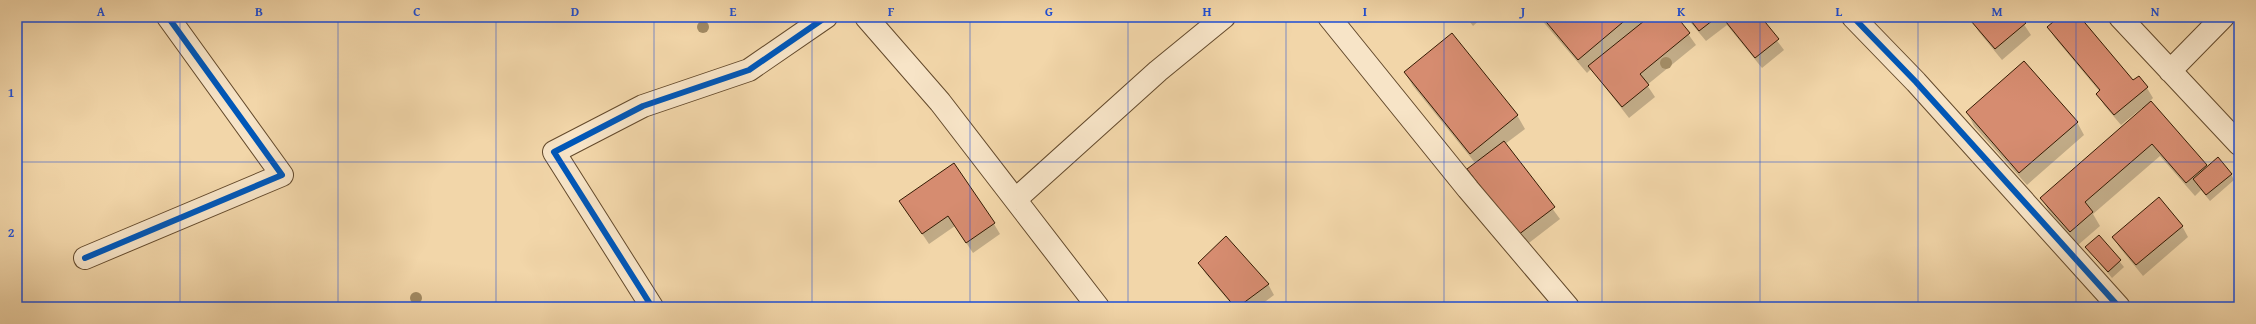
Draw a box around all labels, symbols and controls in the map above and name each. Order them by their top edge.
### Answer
text: A [97,2,106,21]
text: B [255,2,263,21]
text: C [413,2,421,21]
text: D [571,2,579,21]
text: E [730,2,737,21]
text: F [888,2,895,21]
text: G [1045,2,1053,21]
text: H [1202,2,1212,21]
text: I [1363,2,1367,21]
text: J [1519,2,1526,21]
text: K [1677,2,1686,21]
text: L [1836,2,1843,21]
text: M [1991,2,2003,21]
text: N [2151,2,2160,21]
text: 1 [8,83,14,102]
text: 2 [8,223,15,242]

